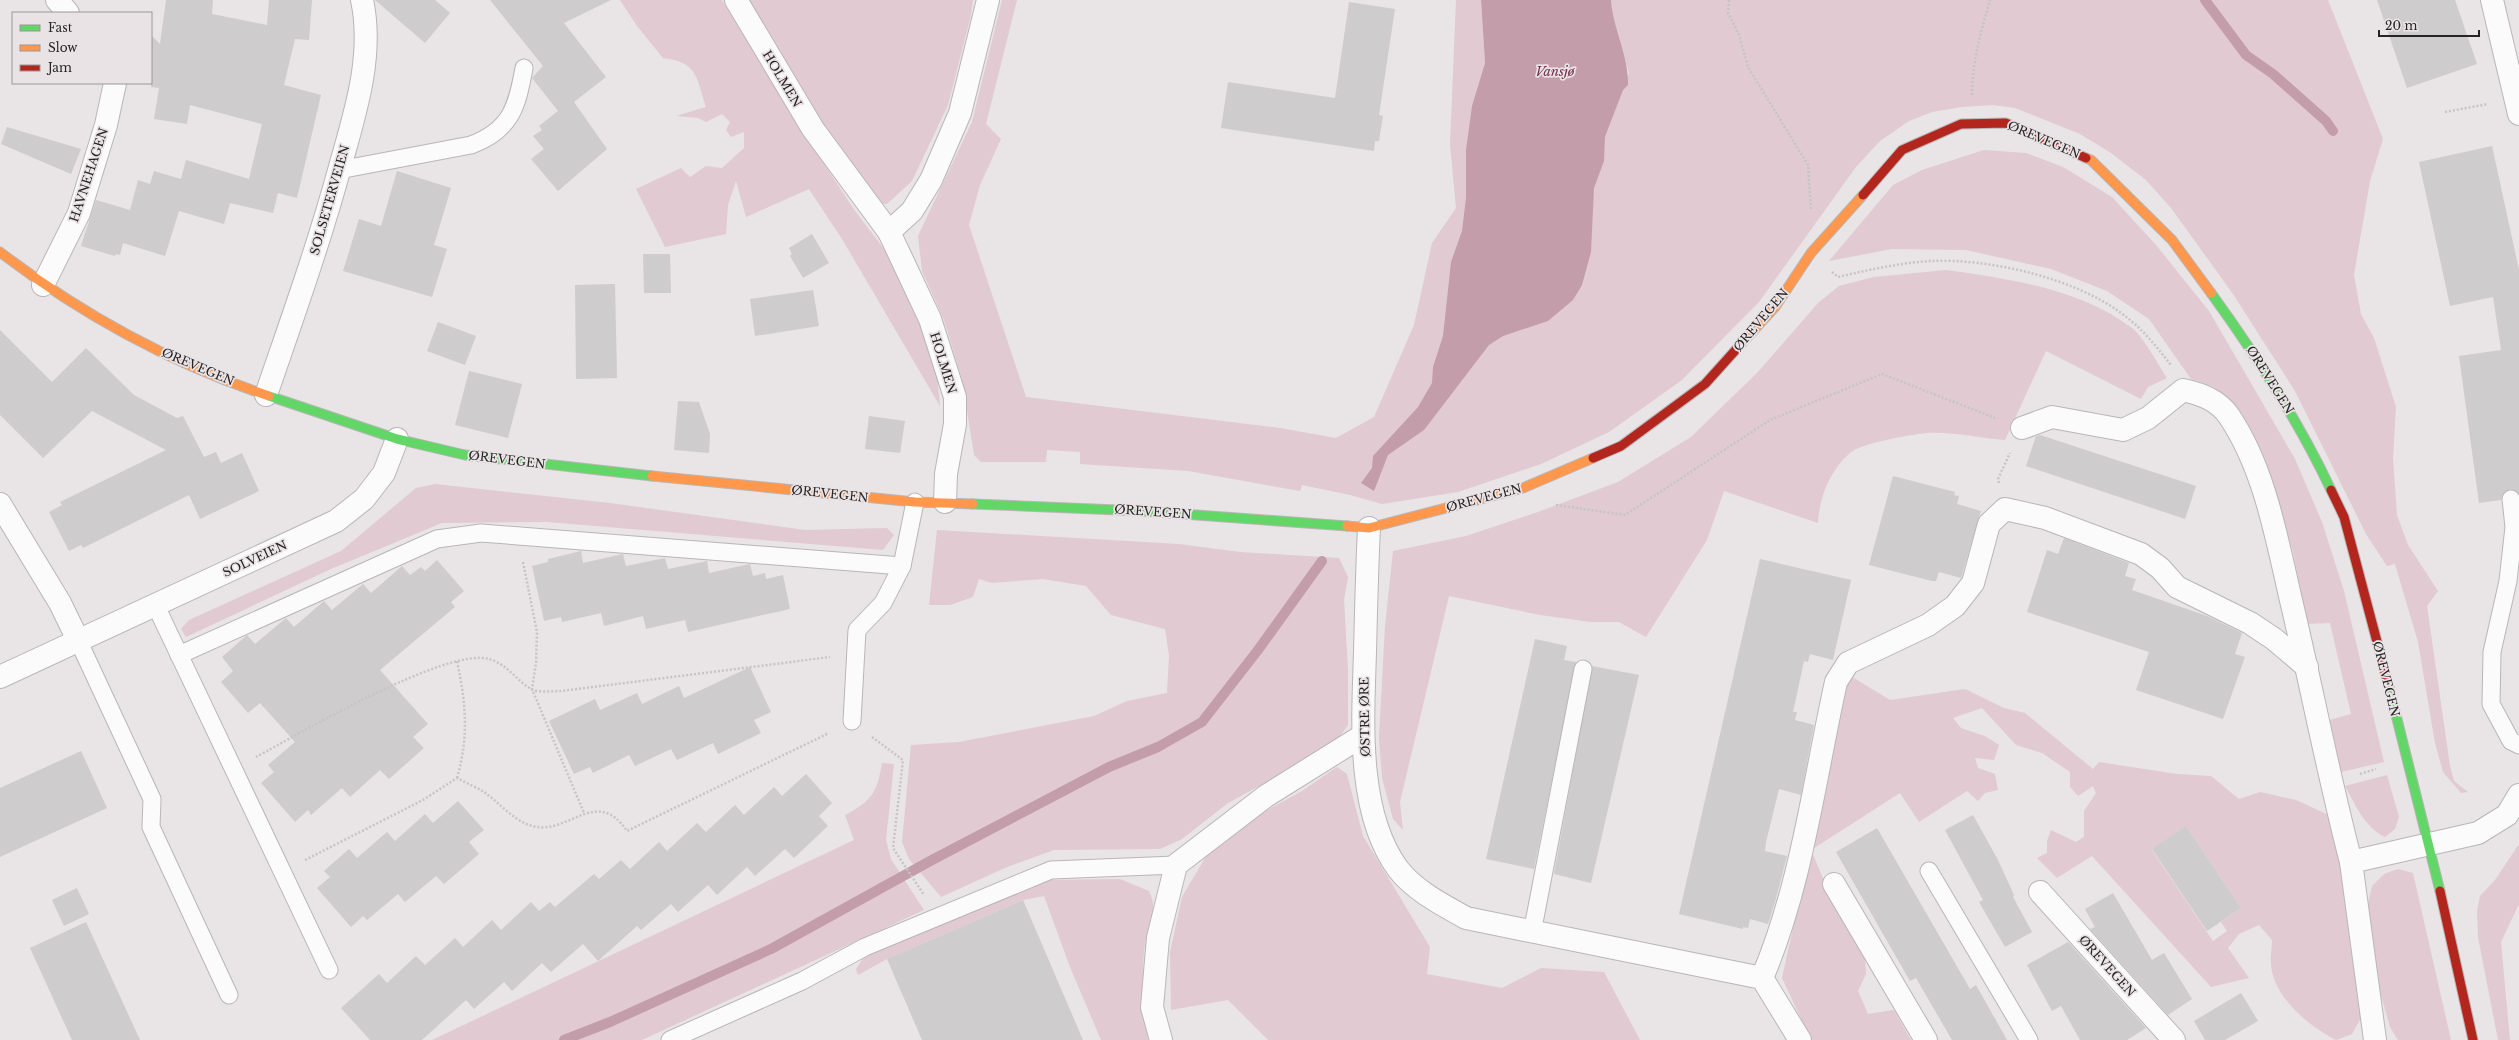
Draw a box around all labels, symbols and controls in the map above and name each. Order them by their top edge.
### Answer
legend [12,12,152,84]
scale bar [2379,12,2479,38]
text: 20 m [2385,18,2417,33]
text: Fast [48,20,73,35]
text: Slow [48,40,78,55]
street label: HOLMEN [760,48,805,110]
text: Jam [46,60,72,75]
water label: Vansjø [1535,63,1576,80]
street label: ØREVEGEN [2006,118,2083,162]
street label: HAVNEHAGEN [66,126,111,224]
street label: SOLSETERVEIEN [307,143,352,257]
street label: ØREVEGEN [1730,285,1791,354]
street label: HOLMEN [927,330,960,396]
street label: ØREVEGEN [2244,343,2297,417]
street label: ØREVEGEN [160,345,237,389]
street label: ØREVEGEN [468,447,547,472]
street label: ØREVEGEN [1445,480,1523,515]
street label: ØREVEGEN [791,482,870,505]
street label: ØREVEGEN [1114,501,1192,522]
street label: SOLVEIEN [220,537,289,580]
street label: ØREVEGEN [2370,639,2403,718]
street label: ØSTRE ØRE [1356,677,1373,757]
street label: ØREVEGEN [2076,932,2139,1000]

